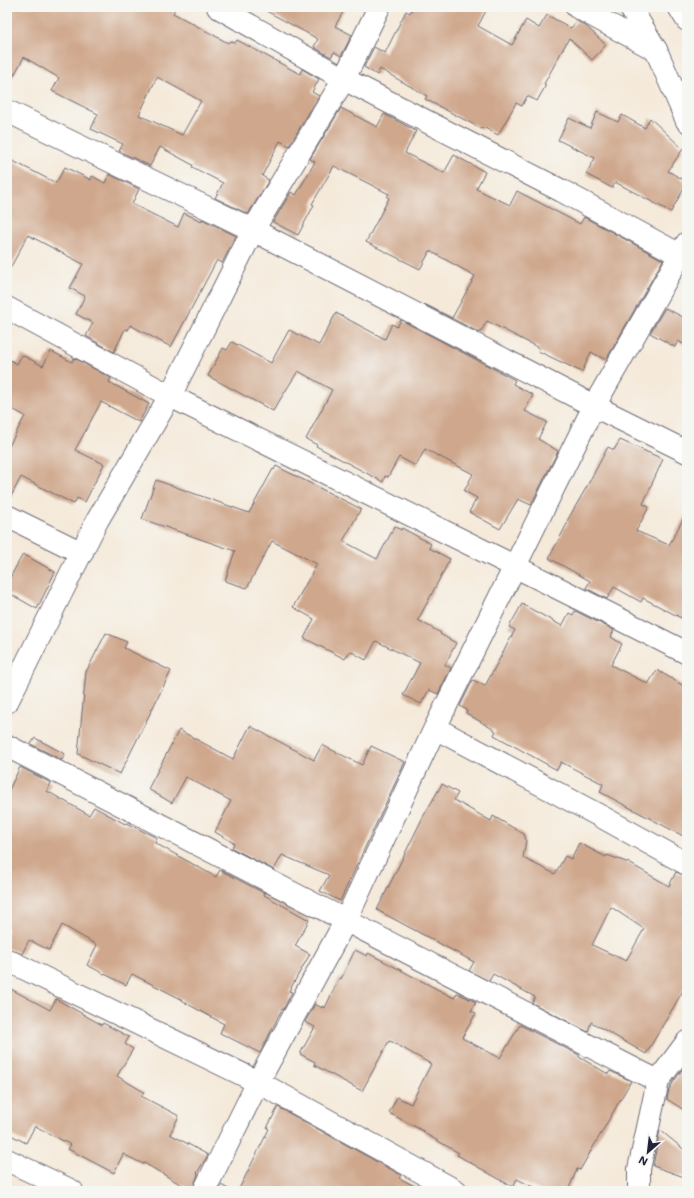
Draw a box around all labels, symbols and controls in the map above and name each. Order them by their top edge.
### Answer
north arrow [628,1132,668,1172]
text: N [636,1153,650,1170]

